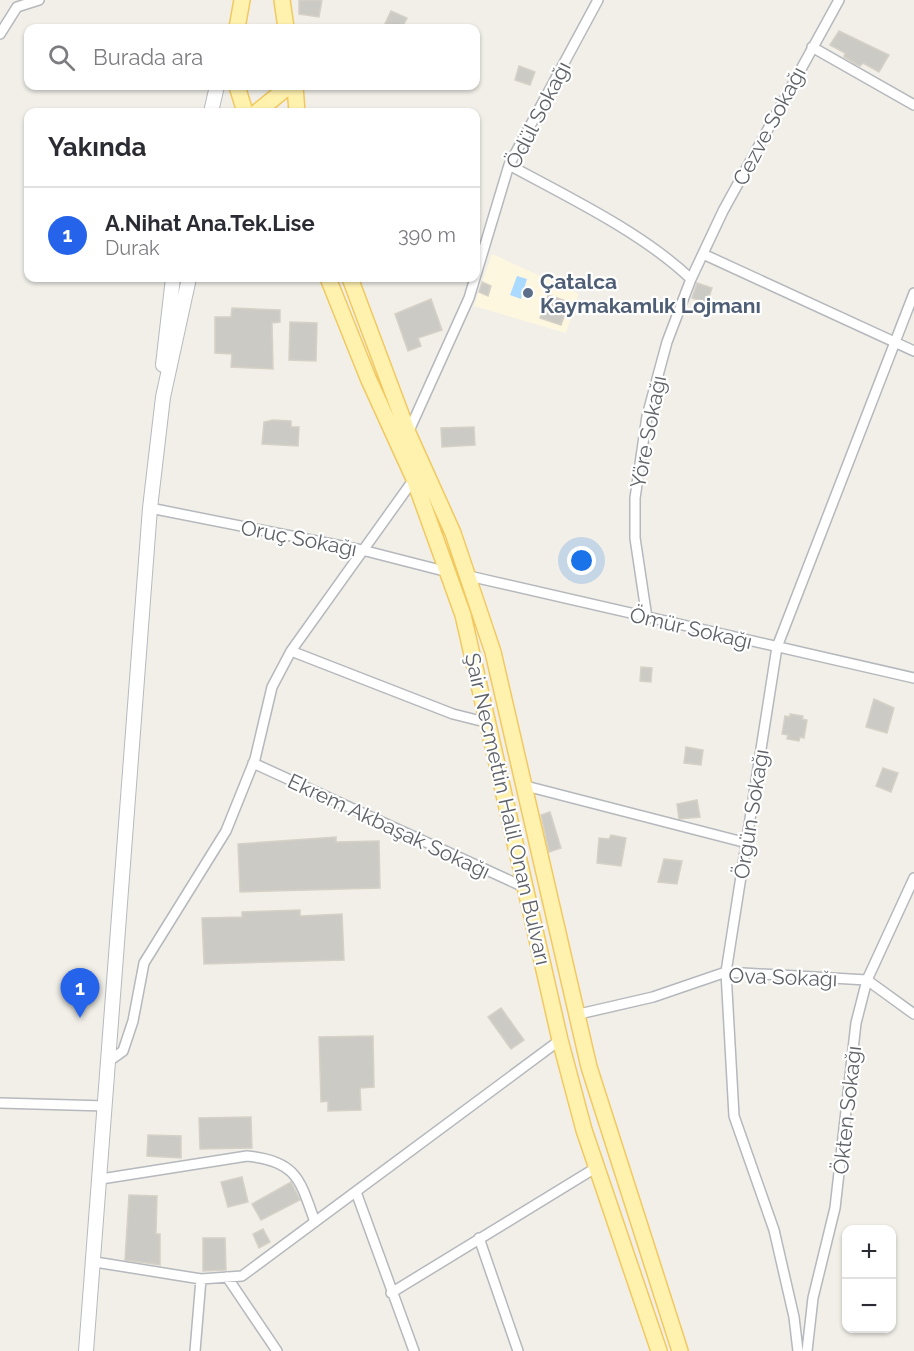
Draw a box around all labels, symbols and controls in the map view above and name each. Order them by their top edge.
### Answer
search box [24,24,480,90]
icon: search [45,41,78,74]
text: Burada ara [93,44,203,70]
street label: Ödül Sokağı [500,57,576,173]
street label: Cezve Sokağı [727,62,811,190]
text: Yakında [48,132,146,162]
text: A.Nihat Ana.Tek.Lise [105,210,315,236]
text: 1 [63,223,72,247]
text: 390 m [398,223,456,247]
text: Durak [105,236,160,260]
place label: Çatalca Kaymakamlık Lojmanı [540,269,761,318]
marker: Çatalca Kaymakamlık Lojmanı [521,286,535,300]
street label: Yöre Sokağı [625,374,671,490]
street label: Oruç Sokağı [239,514,359,562]
your location [567,546,596,575]
street label: Ömür Sokağı [627,602,755,654]
street label: Şair Necmettin Halil Onan Bulvarı [460,651,556,967]
street label: Örgün Sokağı [728,747,774,881]
street label: Ekrem Akbaşak Sokağı [284,768,494,884]
street label: Ova Sokağı [728,963,838,991]
pin: 1 [60,968,100,1018]
street label: Ökten Sokağı [828,1045,866,1175]
map controls [842,1225,896,1333]
button: + [842,1225,896,1279]
button: − [842,1279,896,1333]

